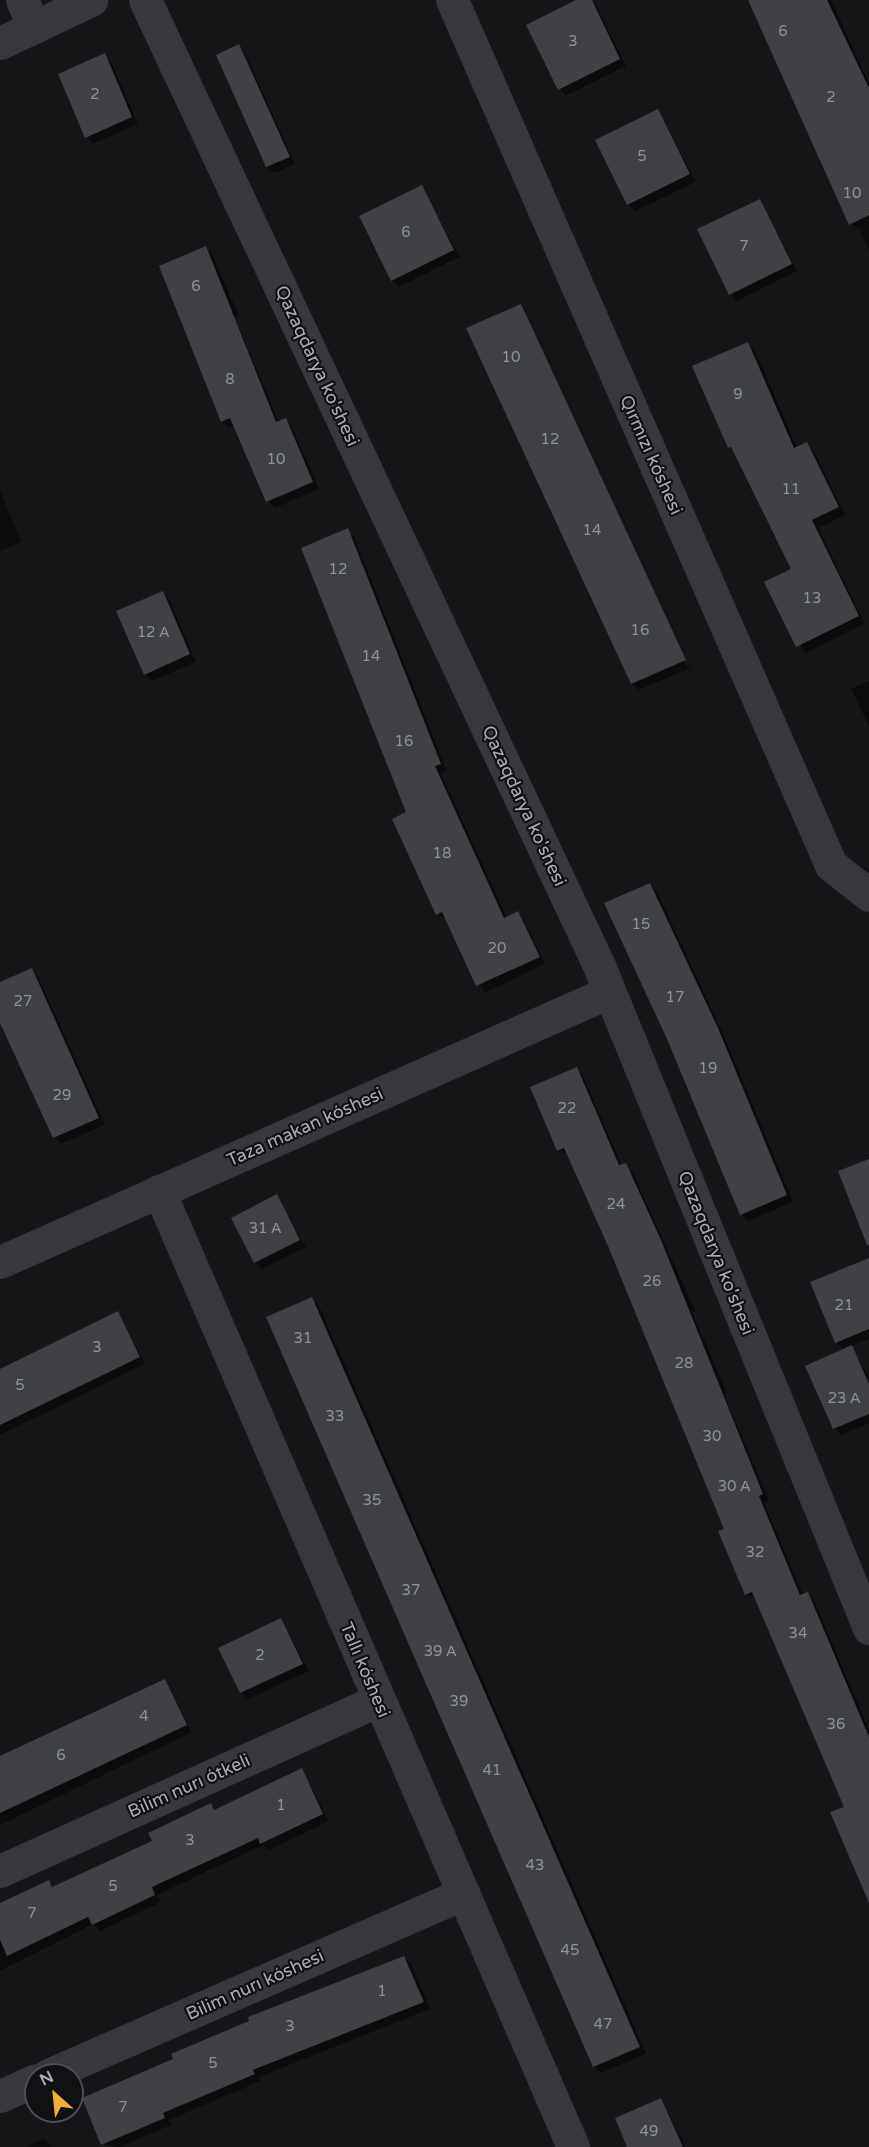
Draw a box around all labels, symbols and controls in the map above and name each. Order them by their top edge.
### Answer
house number: 6 [778,23,788,41]
house number: 3 [568,33,578,51]
house number: 2 [90,86,100,104]
house number: 2 [826,89,836,107]
house number: 5 [637,148,647,166]
house number: 10 [843,185,861,203]
house number: 6 [401,224,411,242]
house number: 7 [739,238,749,256]
house number: 6 [191,278,201,296]
street label: Qazaqdarya ko'shesi [270,282,364,450]
house number: 10 [502,349,520,367]
house number: 8 [225,371,235,389]
house number: 9 [733,386,743,404]
street label: Qırmızı kóshesi [615,392,687,518]
house number: 12 [541,431,559,449]
house number: 10 [267,451,285,469]
house number: 11 [782,481,800,499]
house number: 14 [583,522,601,540]
house number: 12 [329,561,347,579]
house number: 13 [803,590,821,608]
house number: 16 [631,622,649,640]
house number: 12 А [137,624,169,642]
house number: 14 [362,648,380,666]
street label: Qazaqdarya ko'shesi [477,722,571,890]
house number: 16 [395,733,413,751]
house number: 18 [433,845,451,863]
house number: 15 [632,916,650,934]
house number: 20 [488,940,506,958]
house number: 17 [666,989,684,1007]
house number: 27 [14,993,32,1011]
house number: 19 [699,1060,717,1078]
street label: Taza makan kóshesi [223,1083,387,1171]
house number: 29 [53,1087,71,1105]
house number: 22 [558,1100,576,1118]
street label: Qazaqdarya ko'shesi [673,1168,759,1338]
house number: 24 [607,1196,625,1214]
house number: 31 А [249,1220,281,1238]
house number: 26 [643,1273,661,1291]
house number: 21 [835,1297,853,1315]
house number: 31 [294,1330,312,1348]
house number: 3 [92,1339,102,1357]
house number: 28 [675,1355,693,1373]
house number: 5 [15,1377,25,1395]
house number: 23 А [828,1390,860,1408]
house number: 33 [326,1408,344,1426]
house number: 30 [703,1428,721,1446]
house number: 30 А [718,1478,750,1496]
house number: 35 [363,1492,381,1510]
house number: 32 [746,1544,764,1562]
house number: 37 [402,1582,420,1600]
street label: Tallı kóshesi [335,1619,395,1721]
house number: 34 [789,1625,807,1643]
house number: 39 А [424,1643,456,1661]
house number: 2 [255,1647,265,1665]
house number: 39 [450,1693,468,1711]
house number: 4 [139,1708,149,1726]
house number: 36 [827,1716,845,1734]
house number: 6 [56,1747,66,1765]
street label: Bilim nurı ótkeli [125,1749,253,1823]
house number: 41 [483,1762,501,1780]
house number: 1 [276,1797,286,1815]
house number: 3 [185,1832,195,1850]
house number: 43 [526,1857,544,1875]
house number: 5 [108,1878,118,1896]
house number: 7 [27,1905,37,1923]
house number: 45 [561,1942,579,1960]
street label: Bilim nurı kóshesi [183,1945,327,2025]
house number: 1 [377,1983,387,2001]
house number: 47 [594,2016,612,2034]
house number: 3 [285,2018,295,2036]
house number: 5 [208,2055,218,2073]
north arrow [24,2063,84,2123]
text: N [36,2067,57,2091]
house number: 7 [118,2099,128,2117]
house number: 49 [640,2123,658,2141]

